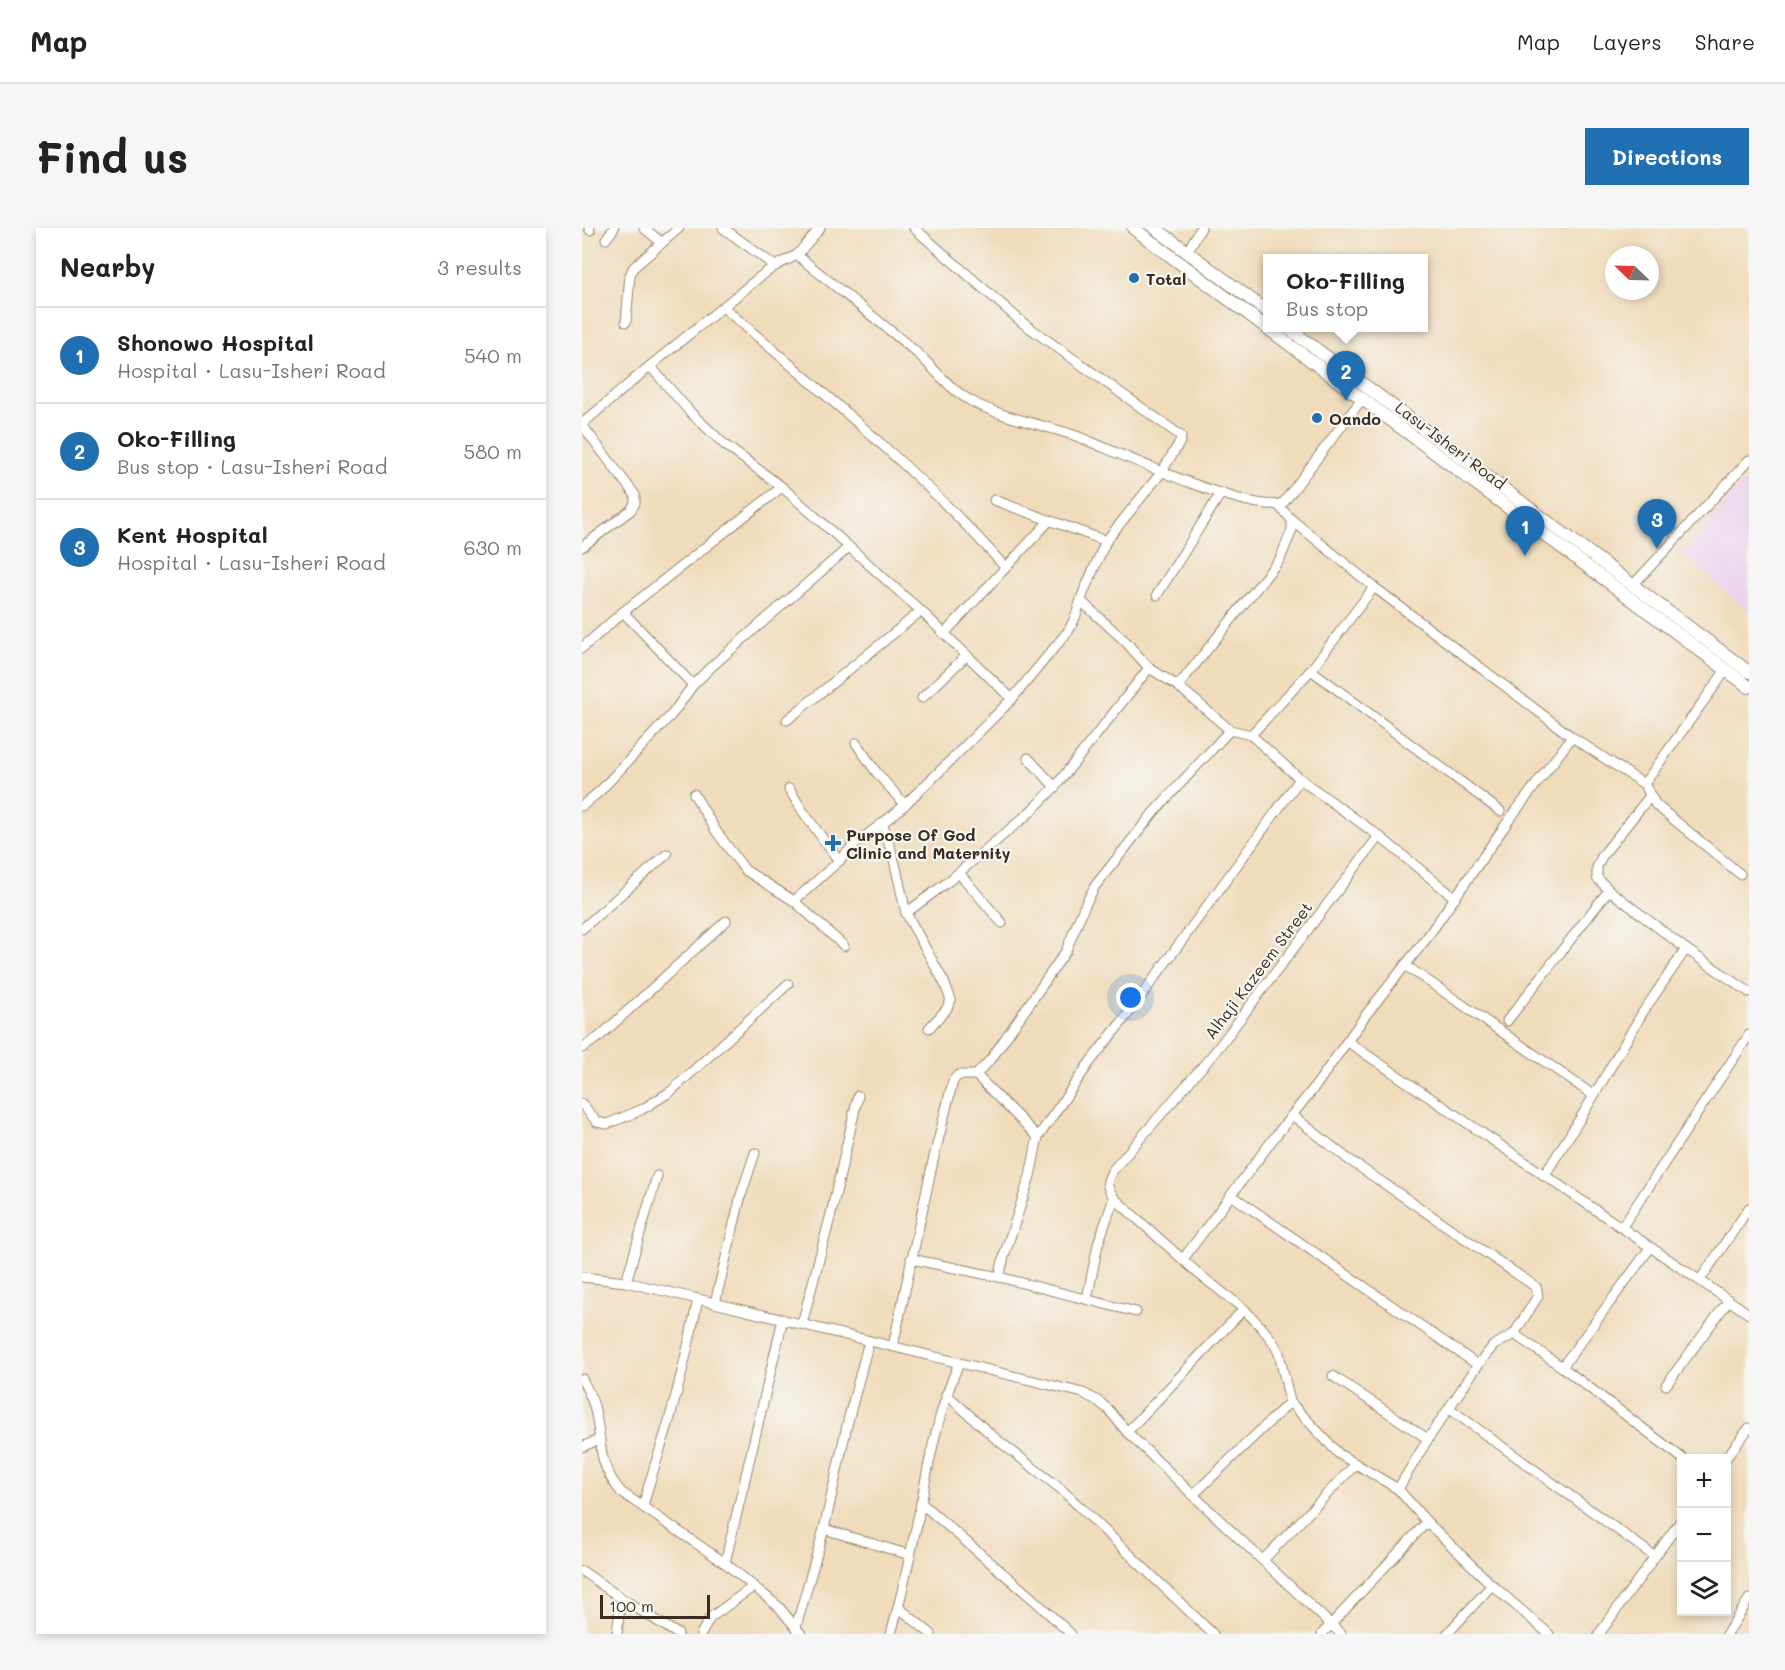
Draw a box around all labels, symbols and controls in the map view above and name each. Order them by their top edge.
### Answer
text: Map [30,23,87,59]
text: Map [1517,28,1560,55]
text: Layers [1593,28,1662,55]
text: Share [1695,28,1755,55]
button: Directions [1585,128,1749,185]
text: Find us [36,129,188,184]
north arrow [1605,246,1659,300]
text: Nearby [60,250,155,284]
text: 3 results [437,254,522,280]
popup [1263,254,1428,332]
text: Oko-Filling [1286,266,1405,295]
place label: Total [1146,268,1186,289]
marker: Total [1127,271,1141,285]
text: Bus stop [1286,295,1368,321]
text: Shonowo Hospital [117,328,314,357]
text: 1 [75,342,84,368]
text: 540 m [464,342,522,368]
pin: 2 [1326,352,1365,401]
text: Hospital · Lasu-Isheri Road [117,357,386,383]
street label: Lasu-Isheri Road [1391,397,1511,493]
place label: Oando [1329,408,1381,429]
marker: Oando [1310,411,1324,425]
text: Oko-Filling [117,424,236,453]
text: 2 [74,438,85,464]
text: 580 m [464,438,522,464]
text: Bus stop · Lasu-Isheri Road [117,453,387,479]
pin: 3 [1638,500,1676,549]
pin: 1 [1506,506,1544,556]
text: Kent Hospital [117,520,268,549]
text: 3 [74,534,86,560]
text: 630 m [464,534,522,560]
text: Hospital · Lasu-Isheri Road [117,549,386,575]
place label: Purpose Of God Clinic and Maternity [846,824,1011,863]
marker: Purpose Of God Clinic and Maternity [824,834,842,852]
street label: Alhaji Kazeem Street [1199,897,1317,1043]
your location [1116,983,1145,1012]
map controls [1677,1454,1731,1616]
button: + [1677,1454,1731,1508]
button: − [1677,1508,1731,1562]
button: layers [1677,1562,1731,1616]
scale bar [600,1592,710,1620]
text: 100 m [609,1595,654,1616]

